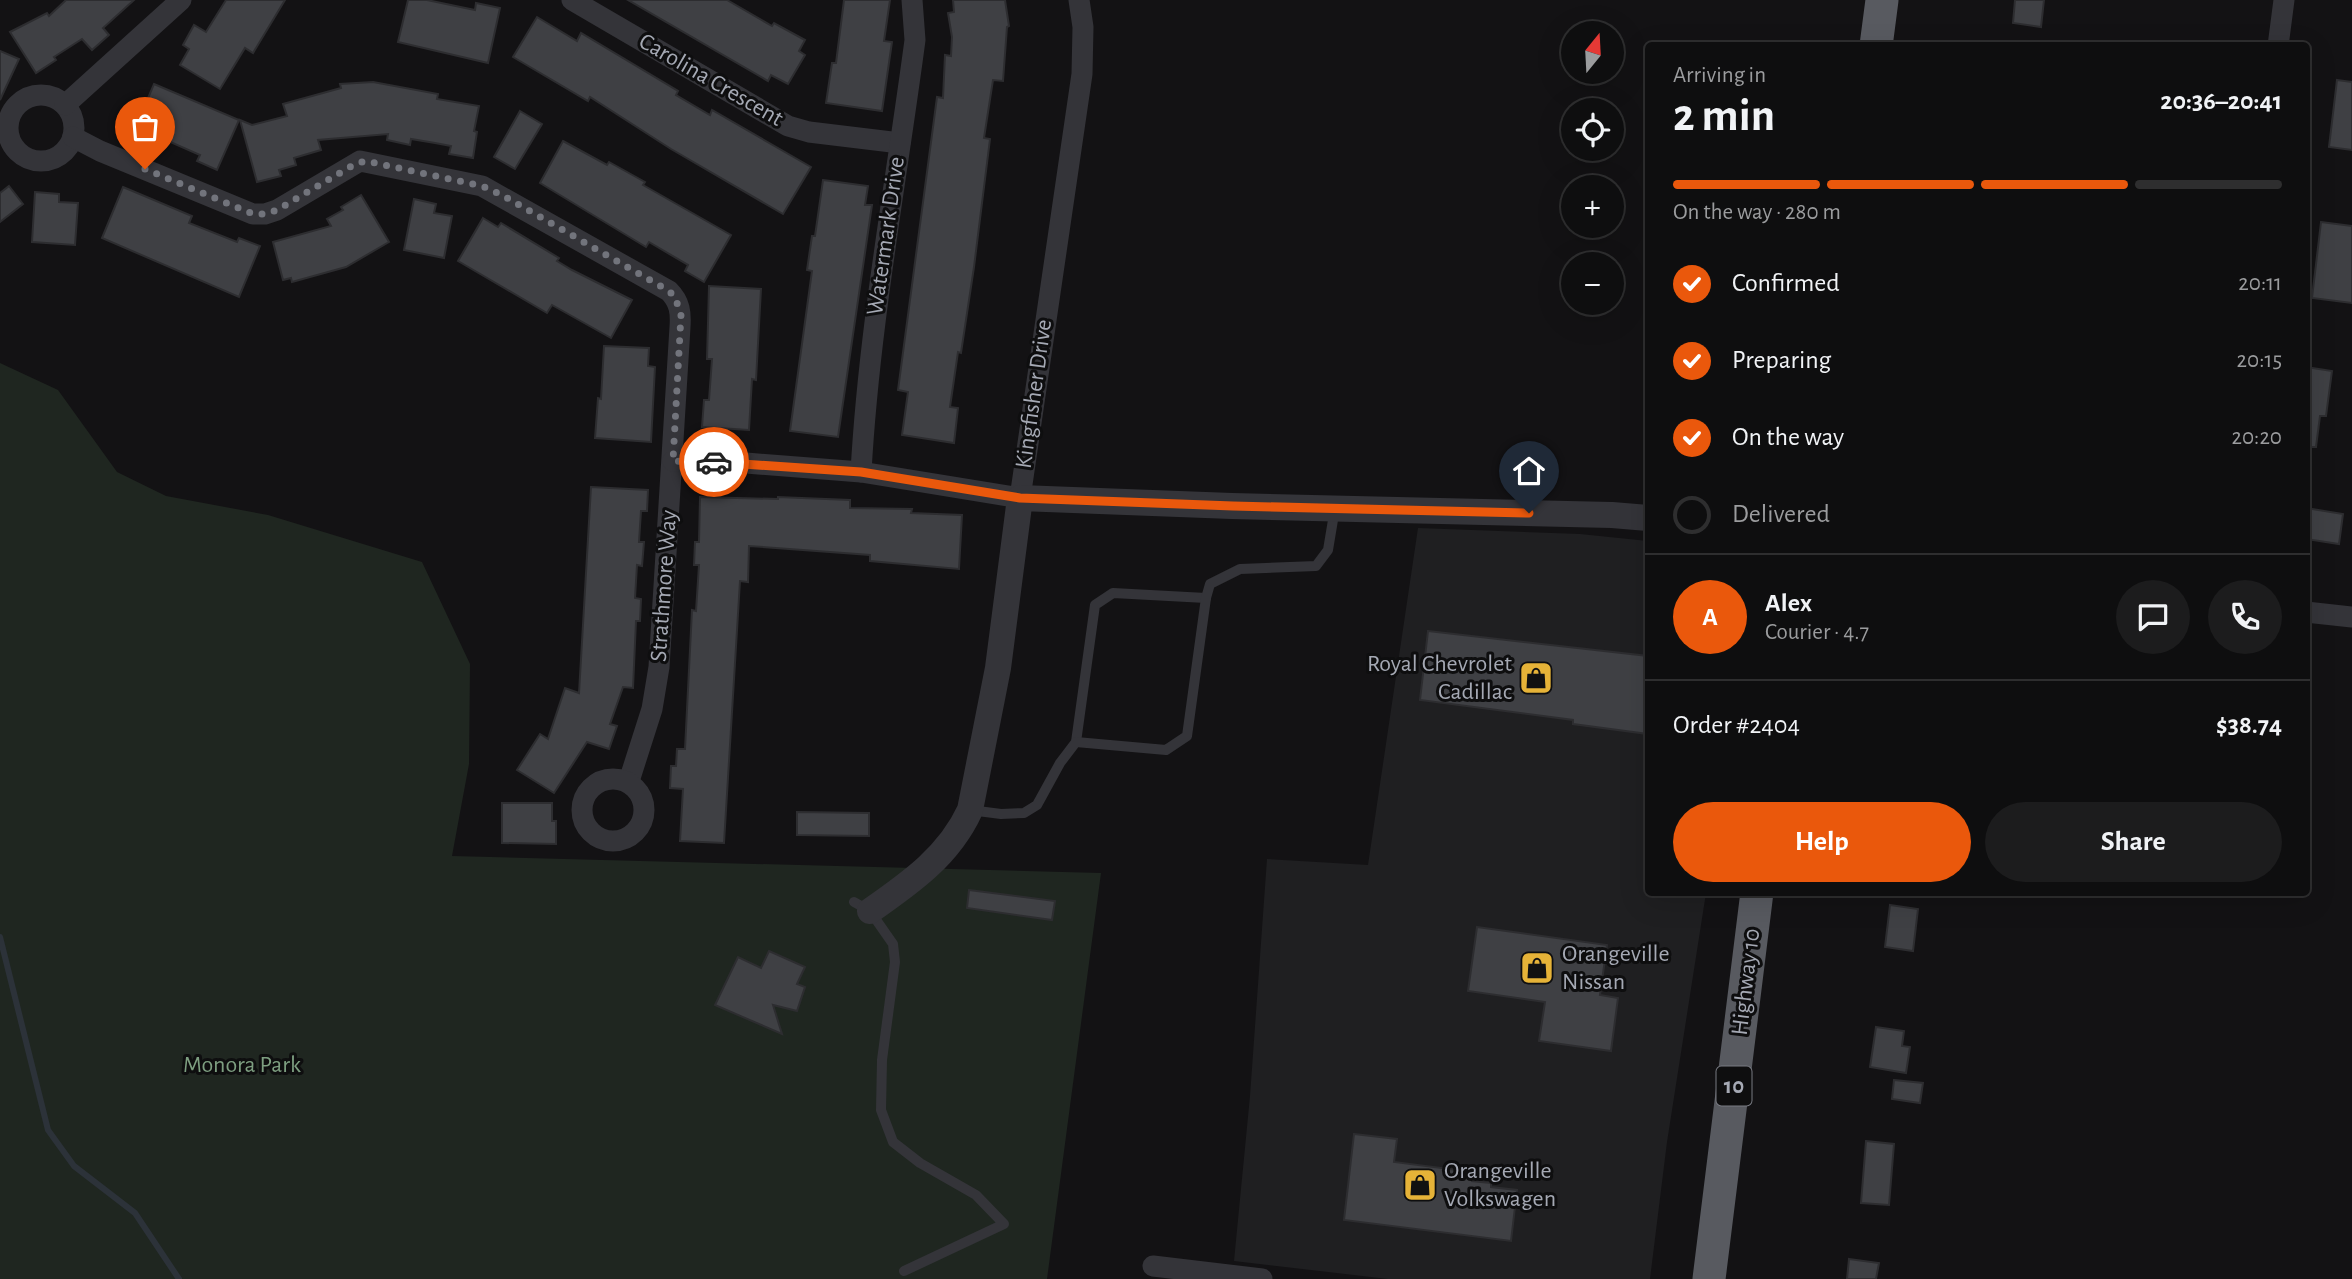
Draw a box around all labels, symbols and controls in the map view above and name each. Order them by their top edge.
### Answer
north arrow [1561,21,1624,84]
map controls [1561,21,1624,315]
street label: Carolina Crescent [635,29,787,131]
text: Arriving in [1673,64,1766,87]
text: 20:36–20:41 [2160,88,2282,114]
text: 2 min [1673,93,1775,139]
pin [115,97,175,169]
button: locate [1561,98,1624,161]
icon: bag [126,108,164,146]
street label: Watermark Drive [863,155,909,317]
button: + [1561,175,1624,238]
text: On the way · 280 m [1673,201,1841,224]
button: − [1561,252,1624,315]
icon: check [1673,265,1711,303]
text: Confirmed [1732,270,1840,296]
text: 20:11 [2238,272,2282,295]
street label: Kingfisher Drive [1012,318,1056,470]
icon: check [1673,342,1711,380]
text: Preparing [1732,347,1831,373]
text: 20:15 [2237,349,2282,372]
icon: check [1673,419,1711,457]
text: On the way [1732,424,1844,450]
text: 20:20 [2232,426,2282,449]
courier [679,427,749,497]
pin [1499,441,1559,513]
icon: car [695,443,733,481]
icon: home [1510,452,1548,490]
text: Delivered [1732,501,1830,527]
street label: Strathmore Way [647,509,681,663]
button: chat [2116,580,2190,654]
button: phone [2208,580,2282,654]
text: Alex [1765,590,1812,616]
text: A [1702,604,1718,630]
text: Courier · 4.7 [1765,621,1869,644]
place label: Royal Chevrolet Cadillac [1367,652,1512,704]
shop icon: Royal Chevrolet Cadillac [1517,659,1555,697]
text: Order #2404 [1673,712,1800,738]
text: $38.74 [2216,712,2282,738]
button: Help [1673,802,1971,882]
button: Share [1985,802,2282,882]
street label: Highway 10 [1728,927,1764,1037]
place label: Orangeville Nissan [1562,942,1670,994]
shop icon: Orangeville Nissan [1518,949,1556,987]
park label: Monora Park [183,1053,301,1077]
road number: 10 [1716,1066,1752,1106]
place label: Orangeville Volkswagen [1444,1159,1556,1211]
shop icon: Orangeville Volkswagen [1401,1166,1439,1204]

